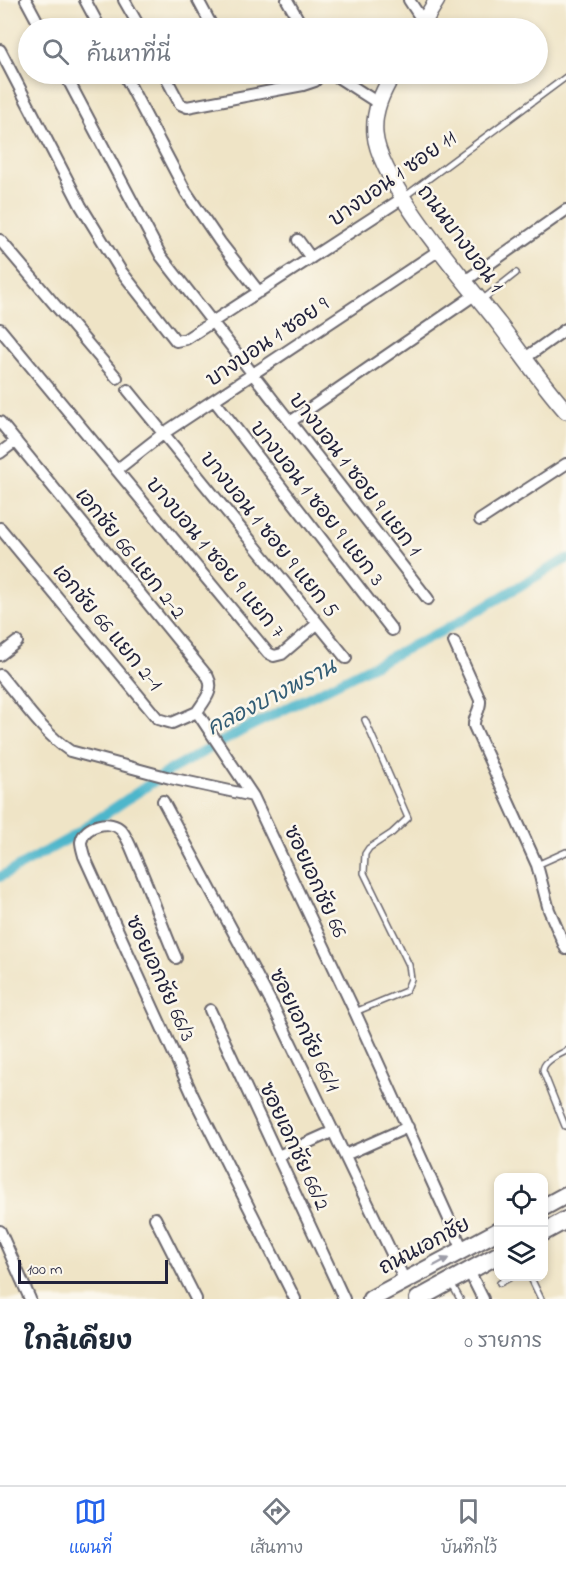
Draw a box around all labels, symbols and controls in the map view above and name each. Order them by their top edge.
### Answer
search box [18,18,548,84]
icon: search [39,35,72,68]
text: ค้นหาที่นี่ [87,40,171,72]
street label: บางบอน 1 ซอย 11 [323,124,463,235]
street label: ถนนบางบอน 1 [409,179,510,300]
street label: บางบอน 1 ซอย 9 [201,290,336,395]
street label: บางบอน 1 ซอย 9 แยก 1 [281,387,428,564]
street label: บางบอน 1 ซอย 9 แยก 3 [242,415,391,593]
street label: บางบอน 1 ซอย 9 แยก 5 [192,446,345,625]
street label: บางบอน 1 ซอย 9 แยก 7 [138,471,291,646]
street label: เอกชัย 66 แยก 2-2 [67,482,192,626]
street label: เอกชัย 66 แยก 2-1 [44,558,169,699]
water label: คลองบางพราน [202,652,344,745]
street label: ซอยเอกชัย 66 [275,821,353,943]
street label: ซอยเอกชัย 66/3 [117,911,202,1047]
street label: ซอยเอกชัย 66/1 [260,964,346,1098]
street label: ซอยเอกชัย 66/2 [250,1078,336,1216]
map controls [494,1173,548,1281]
button: locate [494,1173,548,1227]
street label: ถนนเอกชัย [374,1210,476,1283]
button: layers [494,1227,548,1281]
scale bar [18,1257,168,1284]
one-way arrow [433,1257,450,1267]
text: 100 m [27,1258,62,1282]
text: ใกล้เคียง [24,1324,132,1362]
text: 0 รายการ [464,1328,542,1357]
tab: แผนที่ [69,1495,112,1561]
tab: เส้นทาง [250,1495,303,1561]
tab: บันทึกไว้ [441,1495,497,1561]

